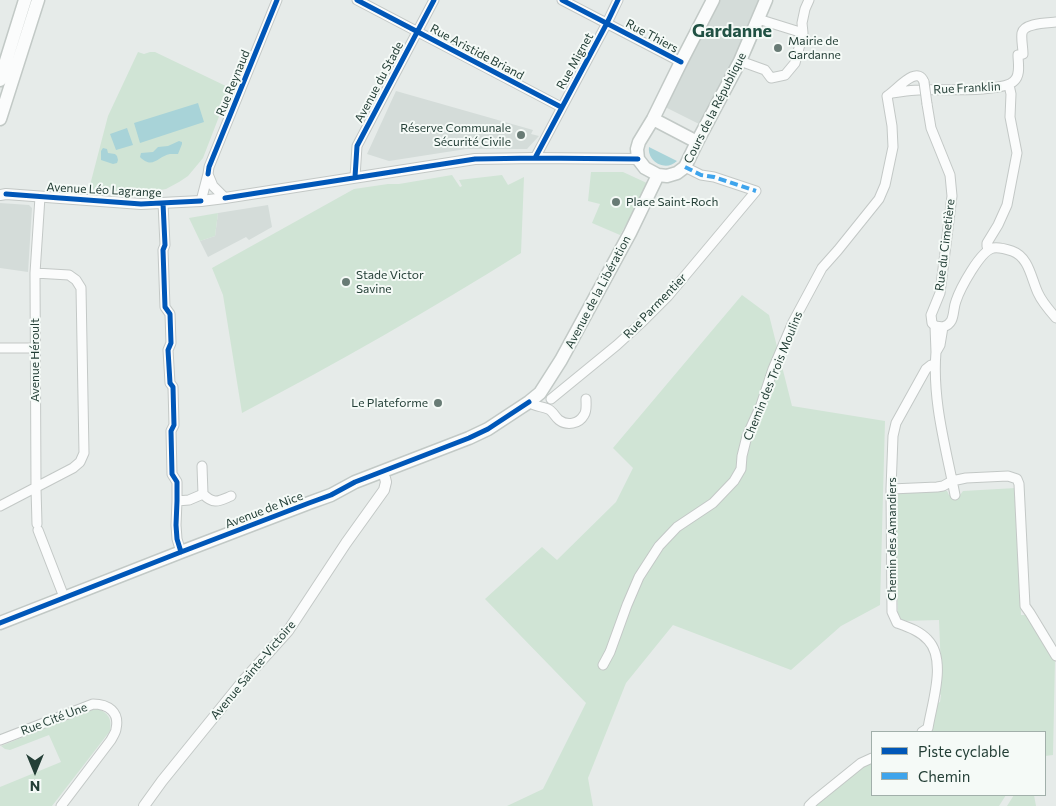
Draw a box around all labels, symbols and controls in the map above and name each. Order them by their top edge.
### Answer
street label: Rue Thiers [623,16,681,56]
district label: Gardanne [692,20,772,42]
street label: Rue Aristide Briand [428,21,526,83]
street label: Rue Mignet [554,30,596,92]
place label: Mairie de Gardanne [788,34,841,62]
street label: Avenue du Stade [352,39,406,125]
marker: Mairie de Gardanne [772,42,784,54]
street label: Rue Reynaud [213,48,253,118]
street label: Cours de la République [681,50,749,166]
street label: Rue Franklin [933,79,1001,97]
place label: Réserve Communale Sécurité Civile [400,121,511,149]
marker: Réserve Communale Sécurité Civile [515,129,527,141]
street label: Avenue Léo Lagrange [46,180,162,200]
place label: Place Saint-Roch [626,195,718,209]
marker: Place Saint-Roch [610,196,622,208]
street label: Rue du Cimetière [932,198,958,292]
street label: Avenue de la Libération [562,233,634,351]
place label: Stade Victor Savine [356,268,424,296]
street label: Rue Parmentier [620,271,690,341]
marker: Stade Victor Savine [340,276,352,288]
street label: Chemin des Trois Moulins [740,309,806,443]
street label: Avenue Héroult [28,318,42,402]
place label: Le Plateforme [351,396,428,410]
marker: Le Plateforme [432,397,444,409]
street label: Chemin des Amandiers [885,477,899,601]
street label: Avenue de Nice [223,489,305,531]
street label: Avenue Sainte-Victoire [207,618,299,722]
street label: Rue Cité Une [19,700,89,738]
legend [871,731,1046,796]
text: Piste cyclable [918,742,1009,760]
north arrow [10,746,60,796]
text: Chemin [918,767,970,785]
text: N [30,778,40,795]

